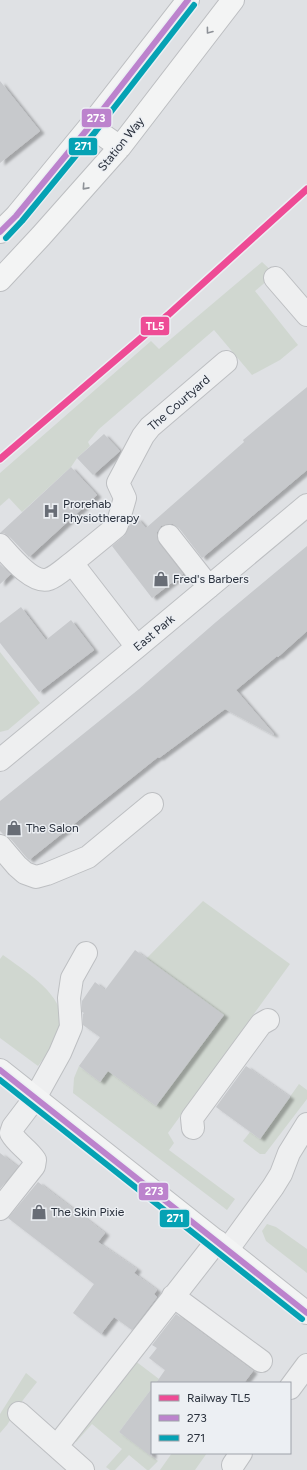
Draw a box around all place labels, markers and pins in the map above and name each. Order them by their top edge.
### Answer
place label: Prorehab Physiotherapy [63,497,140,525]
hospital icon: Prorehab Physiotherapy [42,502,60,520]
shop icon: Fred's Barbers [152,570,170,588]
place label: Fred's Barbers [173,572,249,586]
shop icon: The Salon [5,819,23,837]
place label: The Salon [26,821,79,835]
shop icon: The Skin Pixie [30,1203,48,1221]
place label: The Skin Pixie [51,1205,125,1219]

